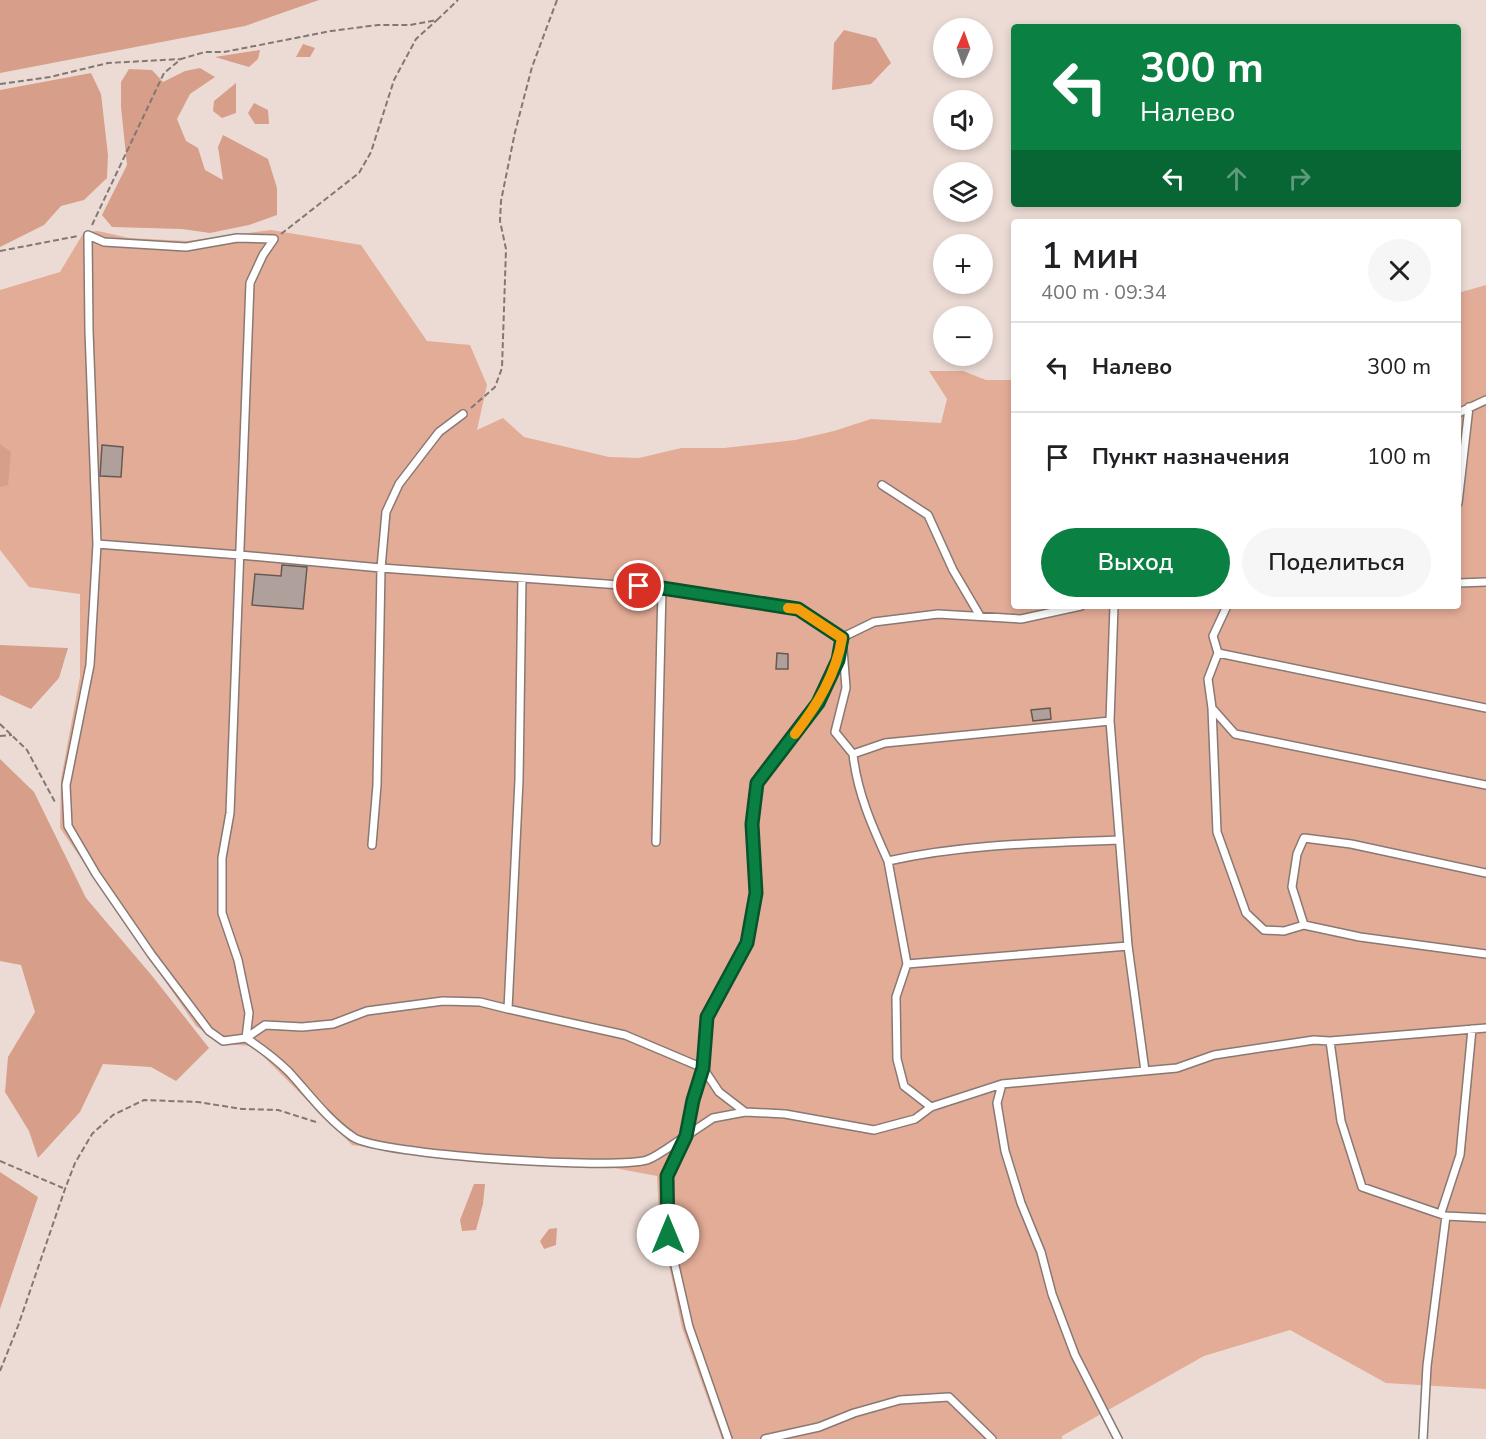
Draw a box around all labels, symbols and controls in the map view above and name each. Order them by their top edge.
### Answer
north arrow [933,18,993,78]
map controls [933,18,993,366]
text: 300 m [1140,40,1264,97]
icon: left [1041,48,1119,126]
button: sound [933,90,993,150]
text: Налево [1140,94,1235,131]
button: layers [933,162,993,222]
icon: left [1157,162,1190,195]
icon: ahead [1220,162,1253,195]
icon: right [1283,162,1316,195]
text: 1 мин [1041,232,1139,281]
button: + [933,234,993,294]
button: close [1368,239,1431,302]
text: 400 m · 09:34 [1041,279,1167,306]
button: − [933,306,993,366]
icon: left [1041,351,1074,384]
text: Налево [1092,352,1172,382]
text: 300 m [1367,352,1431,382]
icon: arrive [1041,441,1074,474]
text: Пункт назначения [1092,442,1290,472]
text: 100 m [1367,442,1431,472]
button: Выход [1041,528,1230,597]
button: Поделиться [1242,528,1431,597]
pin [613,560,664,611]
icon: arrive [622,569,655,602]
position arrow [636,1203,700,1267]

